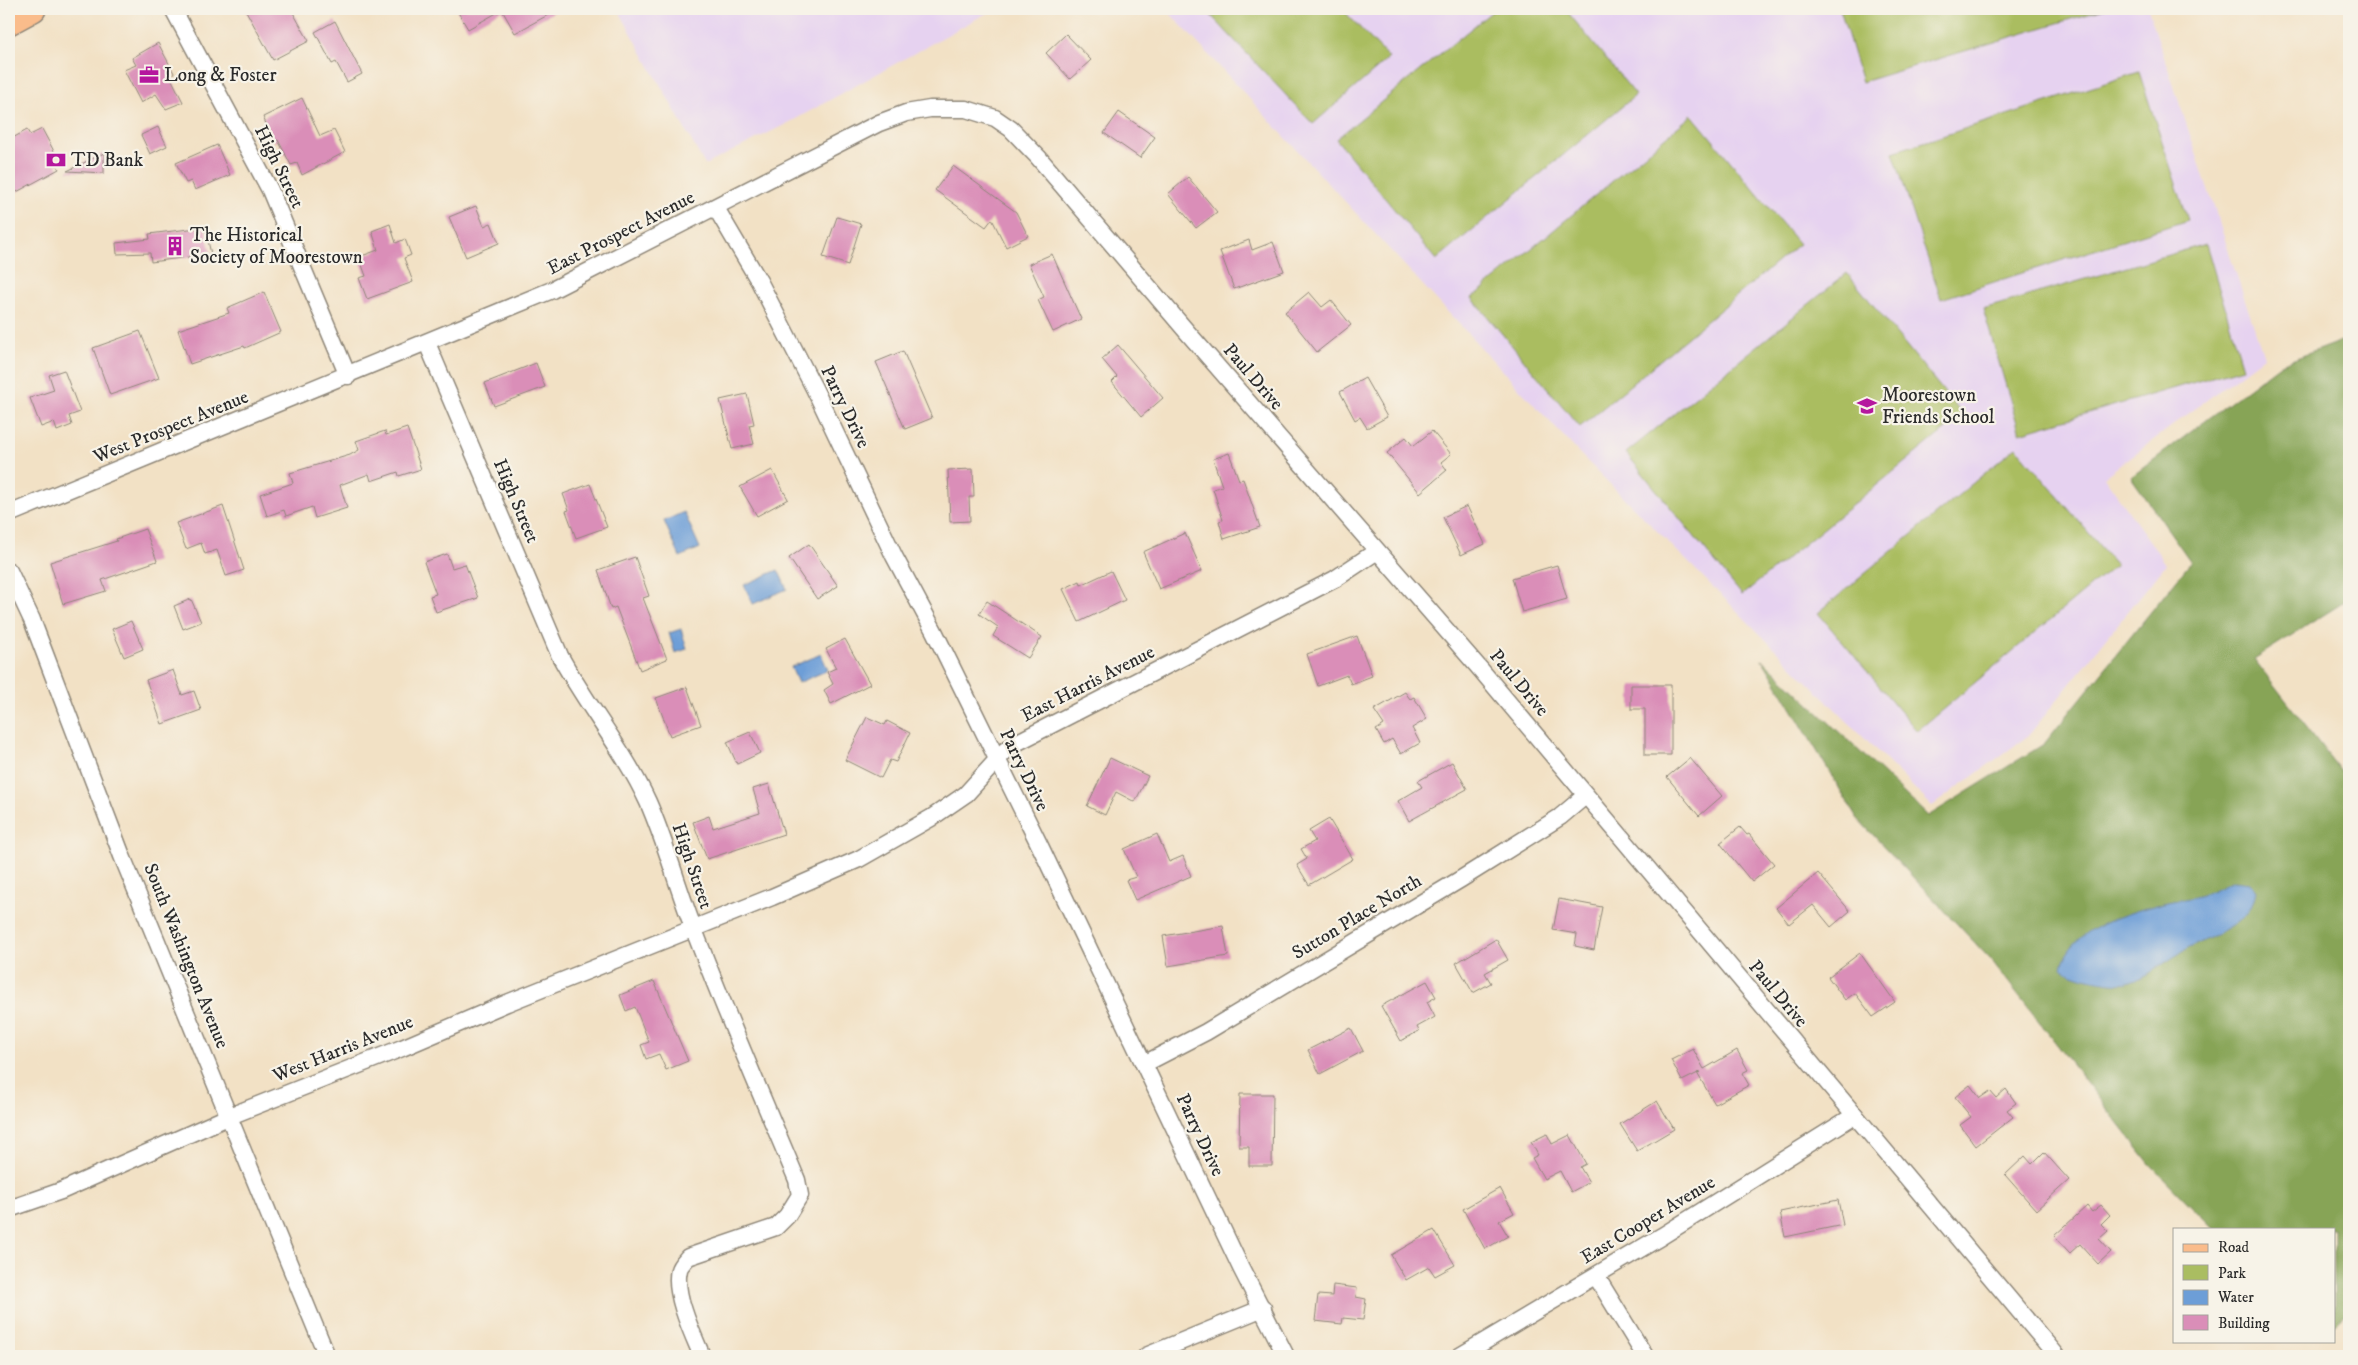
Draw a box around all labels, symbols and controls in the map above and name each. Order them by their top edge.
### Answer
office icon: Long & Foster [138,64,160,86]
place label: Long & Foster [164,64,277,87]
street label: High Street [249,122,309,212]
bank icon: TD Bank [45,149,67,171]
place label: TD Bank [71,149,144,172]
street label: East Prospect Avenue [543,186,699,280]
place label: The Historical Society of Moorestown [190,224,363,269]
building icon: The Historical Society of Moorestown [164,235,186,257]
street label: Paul Drive [1218,339,1288,415]
street label: Parry Drive [815,362,875,452]
place label: Moorestown Friends School [1882,384,1995,429]
street label: West Prospect Avenue [89,385,252,469]
school or university icon: Moorestown Friends School [1856,395,1878,417]
street label: High Street [488,456,544,546]
street label: East Harris Avenue [1018,640,1159,727]
street label: Paul Drive [1484,645,1554,721]
street label: Parry Drive [994,725,1054,815]
street label: High Street [667,820,717,912]
street label: South Washington Avenue [138,860,234,1052]
street label: Sutton Place North [1288,869,1426,965]
street label: Paul Drive [1743,956,1813,1032]
street label: West Harris Avenue [269,1010,417,1088]
street label: Parry Drive [1171,1090,1229,1180]
street label: East Cooper Avenue [1577,1171,1719,1269]
legend [2173,1228,2336,1342]
text: Road [2218,1238,2250,1257]
text: Park [2218,1264,2247,1283]
text: Water [2217,1288,2254,1307]
text: Building [2218,1314,2270,1333]

